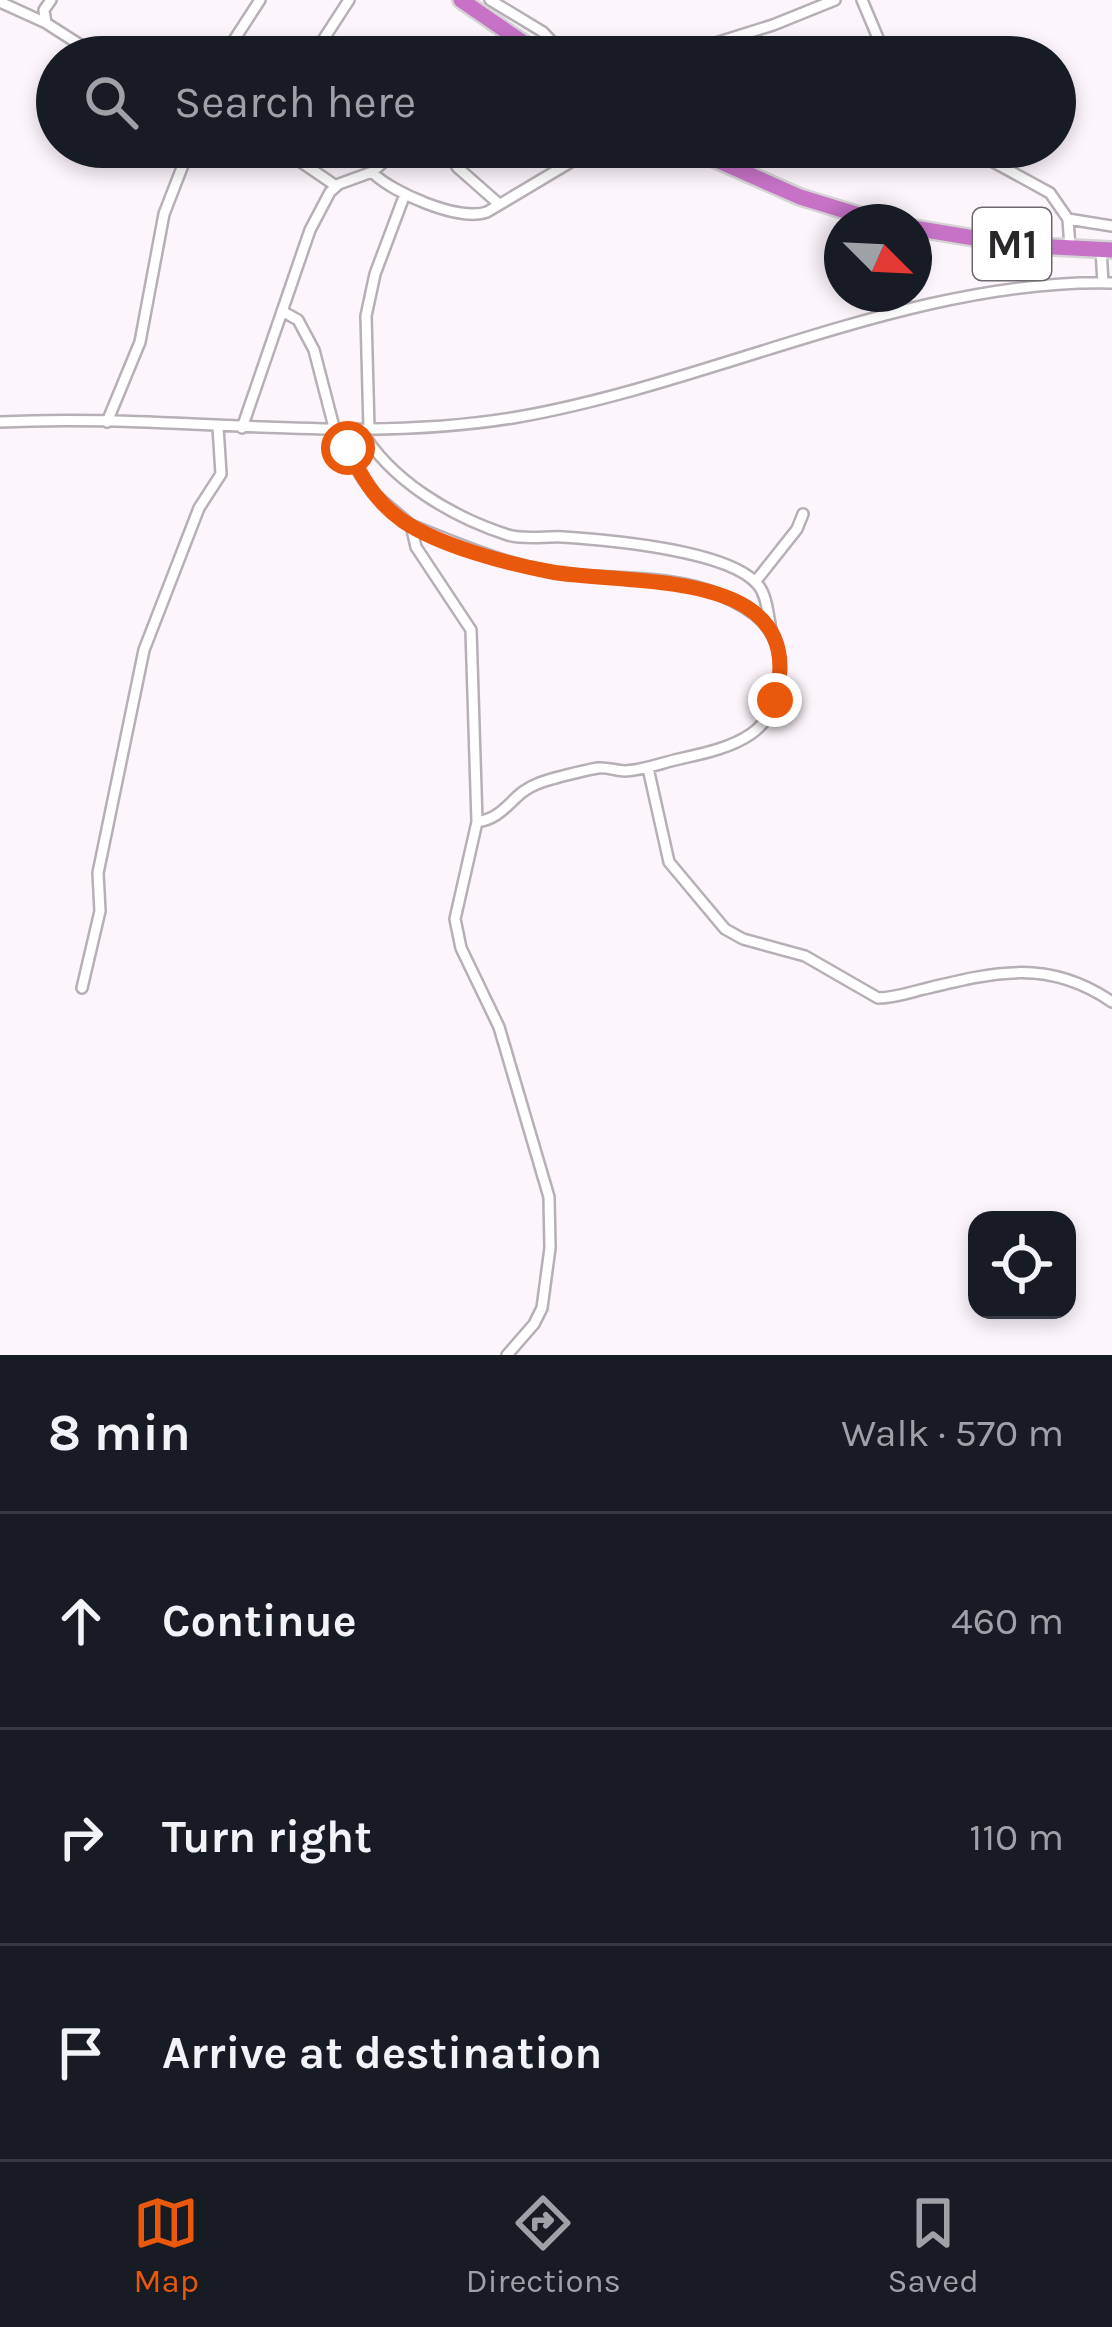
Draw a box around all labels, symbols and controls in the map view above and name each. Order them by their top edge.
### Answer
search box [36,36,1076,168]
icon: search [78,69,144,135]
text: Search here [174,76,416,128]
north arrow [824,204,932,312]
road number: M1 [973,208,1051,280]
route start [321,421,375,475]
route end [748,673,802,727]
map controls [968,1211,1076,1319]
button: locate [968,1211,1076,1319]
text: 8 min [48,1403,191,1463]
text: Walk · 570 m [841,1410,1064,1456]
icon: ahead [48,1588,114,1654]
text: Continue [162,1595,357,1647]
text: 460 m [951,1598,1064,1644]
icon: right [48,1804,114,1870]
text: Turn right [162,1811,372,1863]
text: 110 m [969,1814,1064,1860]
icon: arrive [48,2020,114,2086]
text: Arrive at destination [162,2027,602,2079]
tab: Map [133,2190,199,2300]
tab: Directions [466,2190,621,2300]
tab: Saved [888,2190,979,2300]

